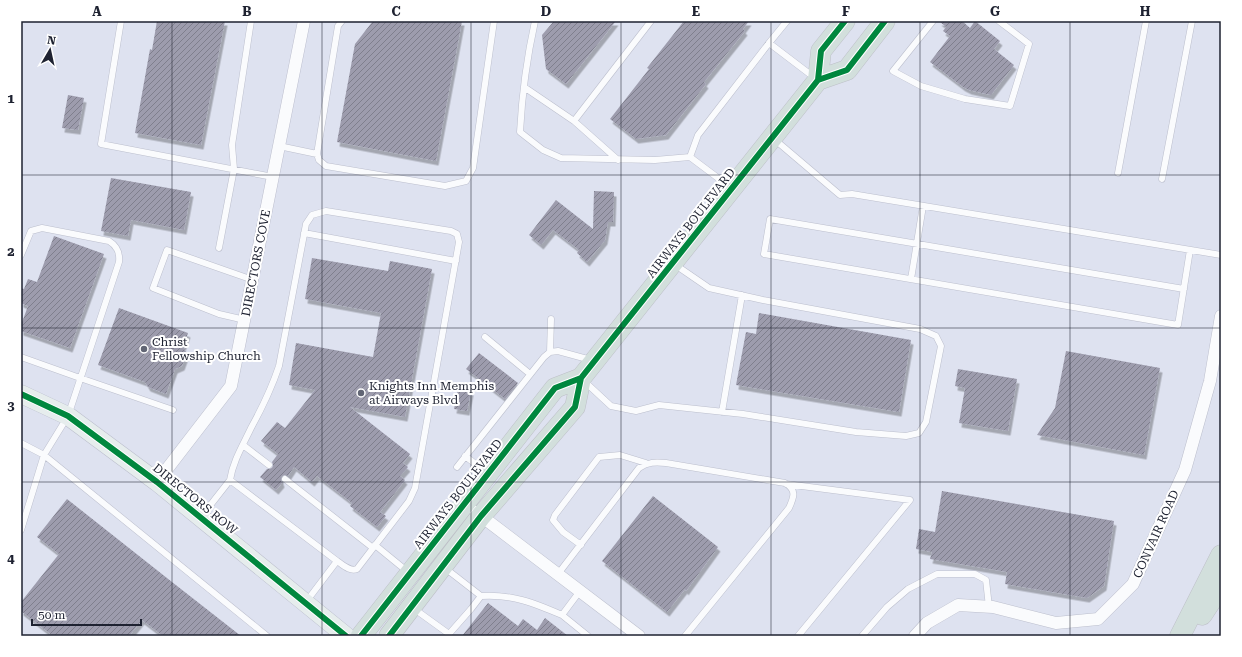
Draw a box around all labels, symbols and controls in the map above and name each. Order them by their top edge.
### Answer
text: A [92,4,102,19]
text: B [242,4,252,19]
text: C [391,4,401,19]
text: D [541,4,551,19]
text: E [692,4,700,19]
text: F [842,4,850,19]
text: G [990,4,1000,19]
text: H [1140,4,1151,19]
north arrow [30,30,70,70]
text: N [46,34,57,48]
text: 1 [7,91,15,106]
street label: AIRWAYS BOULEVARD [644,166,738,280]
street label: DIRECTORS COVE [239,208,273,318]
text: 2 [7,244,15,259]
place label: Christ Fellowship Church [152,335,261,363]
marker: Christ Fellowship Church [139,344,149,354]
place label: Knights Inn Memphis at Airways Blvd [369,379,494,407]
marker: Knights Inn Memphis at Airways Blvd [356,388,366,398]
text: 3 [7,398,15,413]
street label: AIRWAYS BOULEVARD [411,437,505,551]
street label: DIRECTORS ROW [150,461,241,538]
street label: CONVAIR ROAD [1130,488,1182,580]
text: 4 [7,551,15,566]
scale bar [32,601,141,627]
text: 50 m [38,608,65,622]

